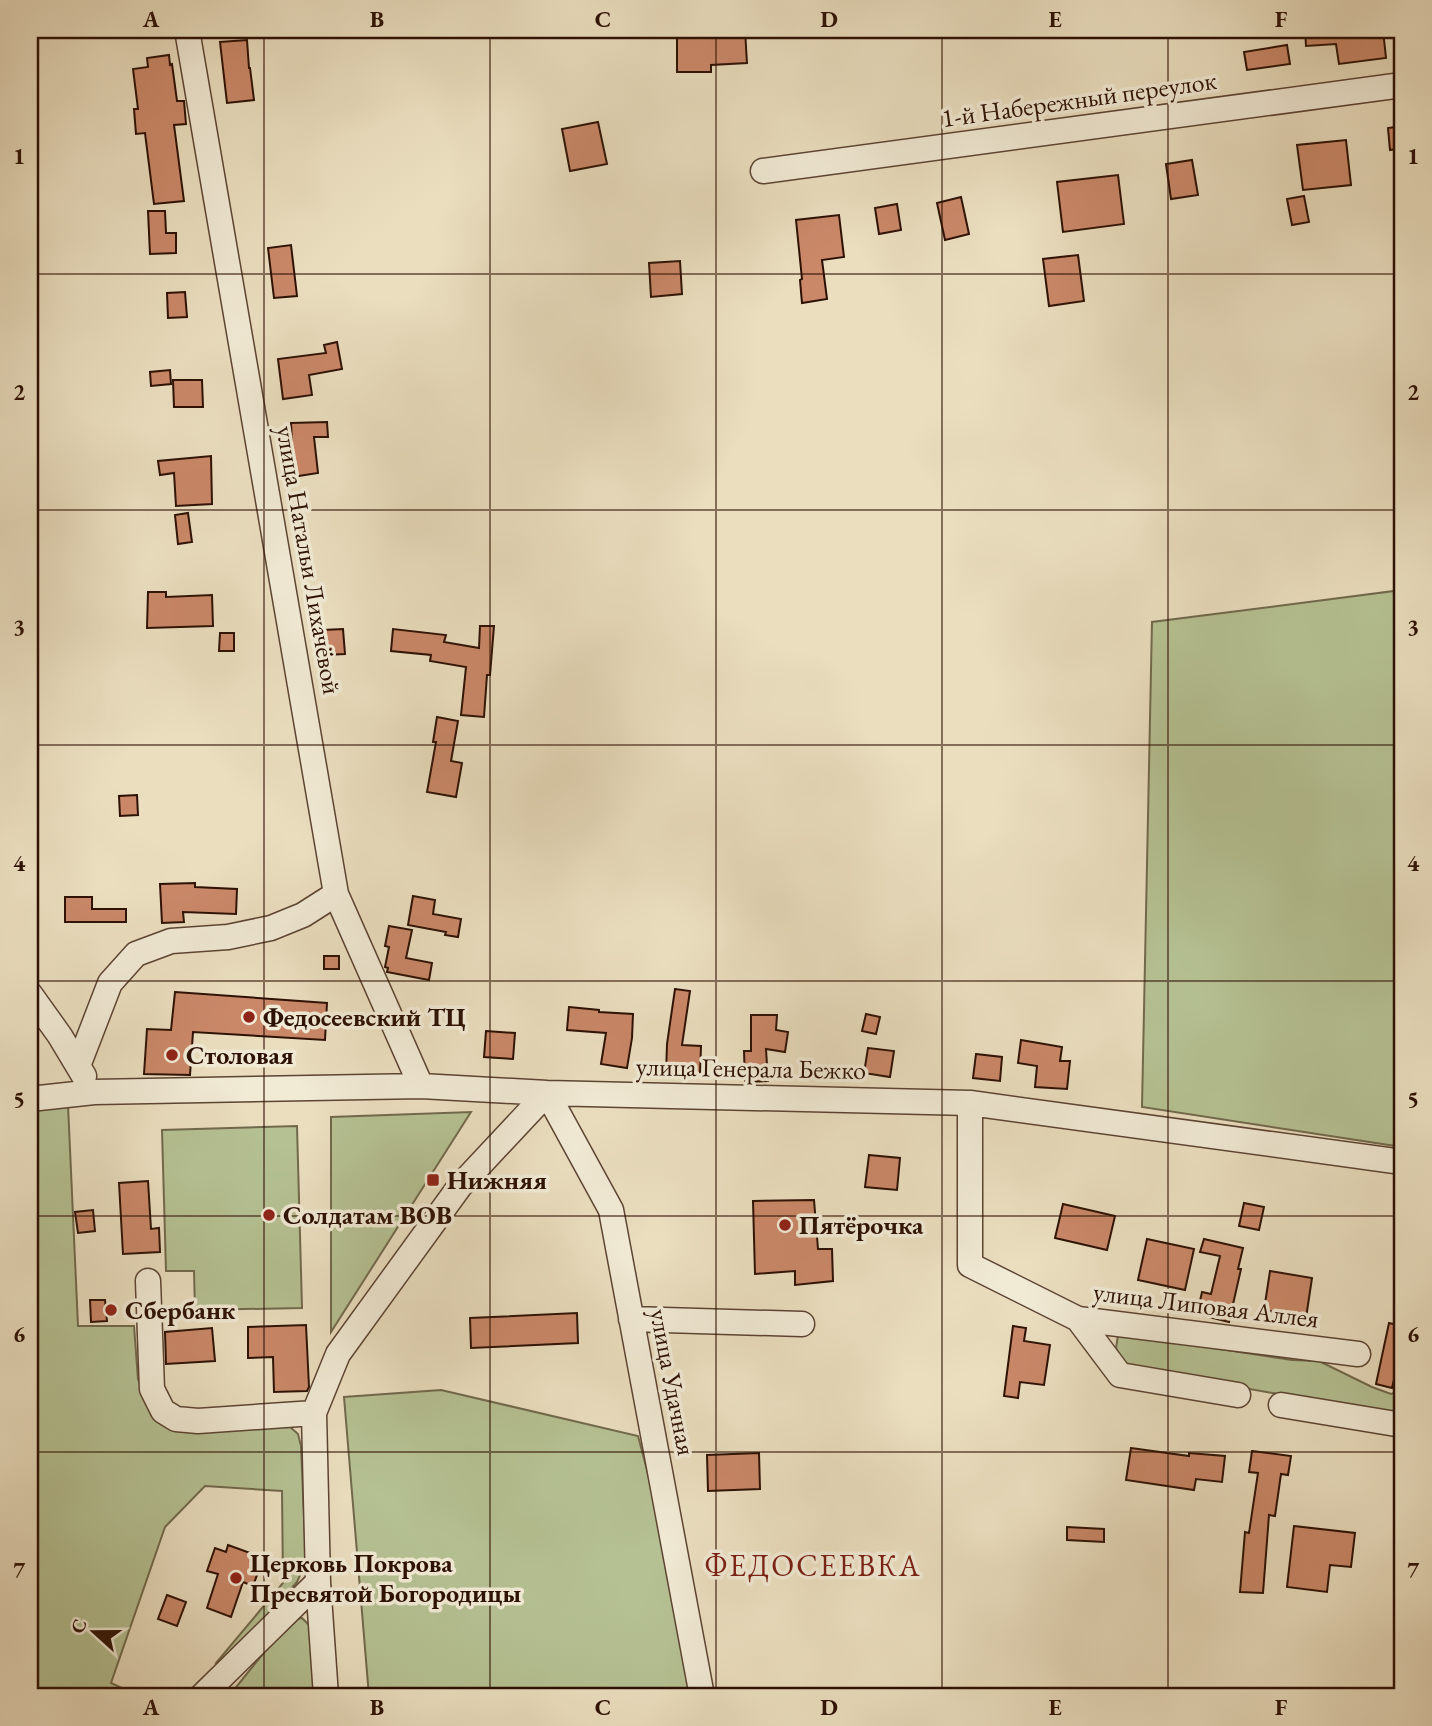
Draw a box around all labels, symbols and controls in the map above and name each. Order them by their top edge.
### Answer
text: A [142,4,160,34]
text: B [370,4,384,34]
text: C [595,4,611,34]
text: D [820,4,838,34]
text: E [1048,4,1062,34]
text: F [1275,4,1288,34]
street label: 1-й Набережный переулок [939,63,1219,135]
text: 1 [13,141,25,171]
text: 1 [1407,141,1419,171]
text: 2 [13,377,25,407]
text: 2 [1407,377,1419,407]
street label: улица Натальи Лихачёвой [269,423,349,697]
text: 3 [13,612,25,642]
text: 3 [1407,612,1419,642]
text: 4 [13,848,26,878]
text: 4 [1407,848,1420,878]
place label: Федосеевский ТЦ [263,1000,466,1034]
marker: Федосеевский ТЦ [241,1009,257,1025]
place label: Столовая [186,1038,294,1072]
marker: Столовая [164,1047,180,1063]
street label: улица Генерала Бежко [636,1049,866,1087]
text: 5 [13,1084,25,1114]
text: 5 [1407,1084,1419,1114]
place label: Нижняя [447,1163,547,1197]
marker: Нижняя [425,1172,441,1188]
place label: Солдатам ВОВ [283,1198,452,1232]
marker: Солдатам ВОВ [261,1207,277,1223]
place label: Пятёрочка [799,1208,924,1242]
marker: Пятёрочка [777,1217,793,1233]
street label: улица Липовая Аллея [1091,1274,1321,1336]
place label: Сбербанк [125,1293,236,1327]
marker: Сбербанк [103,1302,119,1318]
street label: улица Удачная [642,1306,704,1458]
text: 6 [13,1319,25,1349]
text: 6 [1407,1319,1419,1349]
place label: Церковь Покрова Пресвятой Богородицы [250,1546,521,1610]
district label: ФЕДОСЕЕВКА [704,1546,922,1585]
text: 7 [13,1555,26,1585]
text: 7 [1407,1555,1420,1585]
marker: Церковь Покрова Пресвятой Богородицы [228,1570,244,1586]
north arrow [60,1596,130,1666]
text: С [65,1615,93,1637]
text: A [142,1692,160,1722]
text: B [370,1692,384,1722]
text: C [595,1692,611,1722]
text: D [820,1692,838,1722]
text: E [1048,1692,1062,1722]
text: F [1275,1692,1288,1722]

